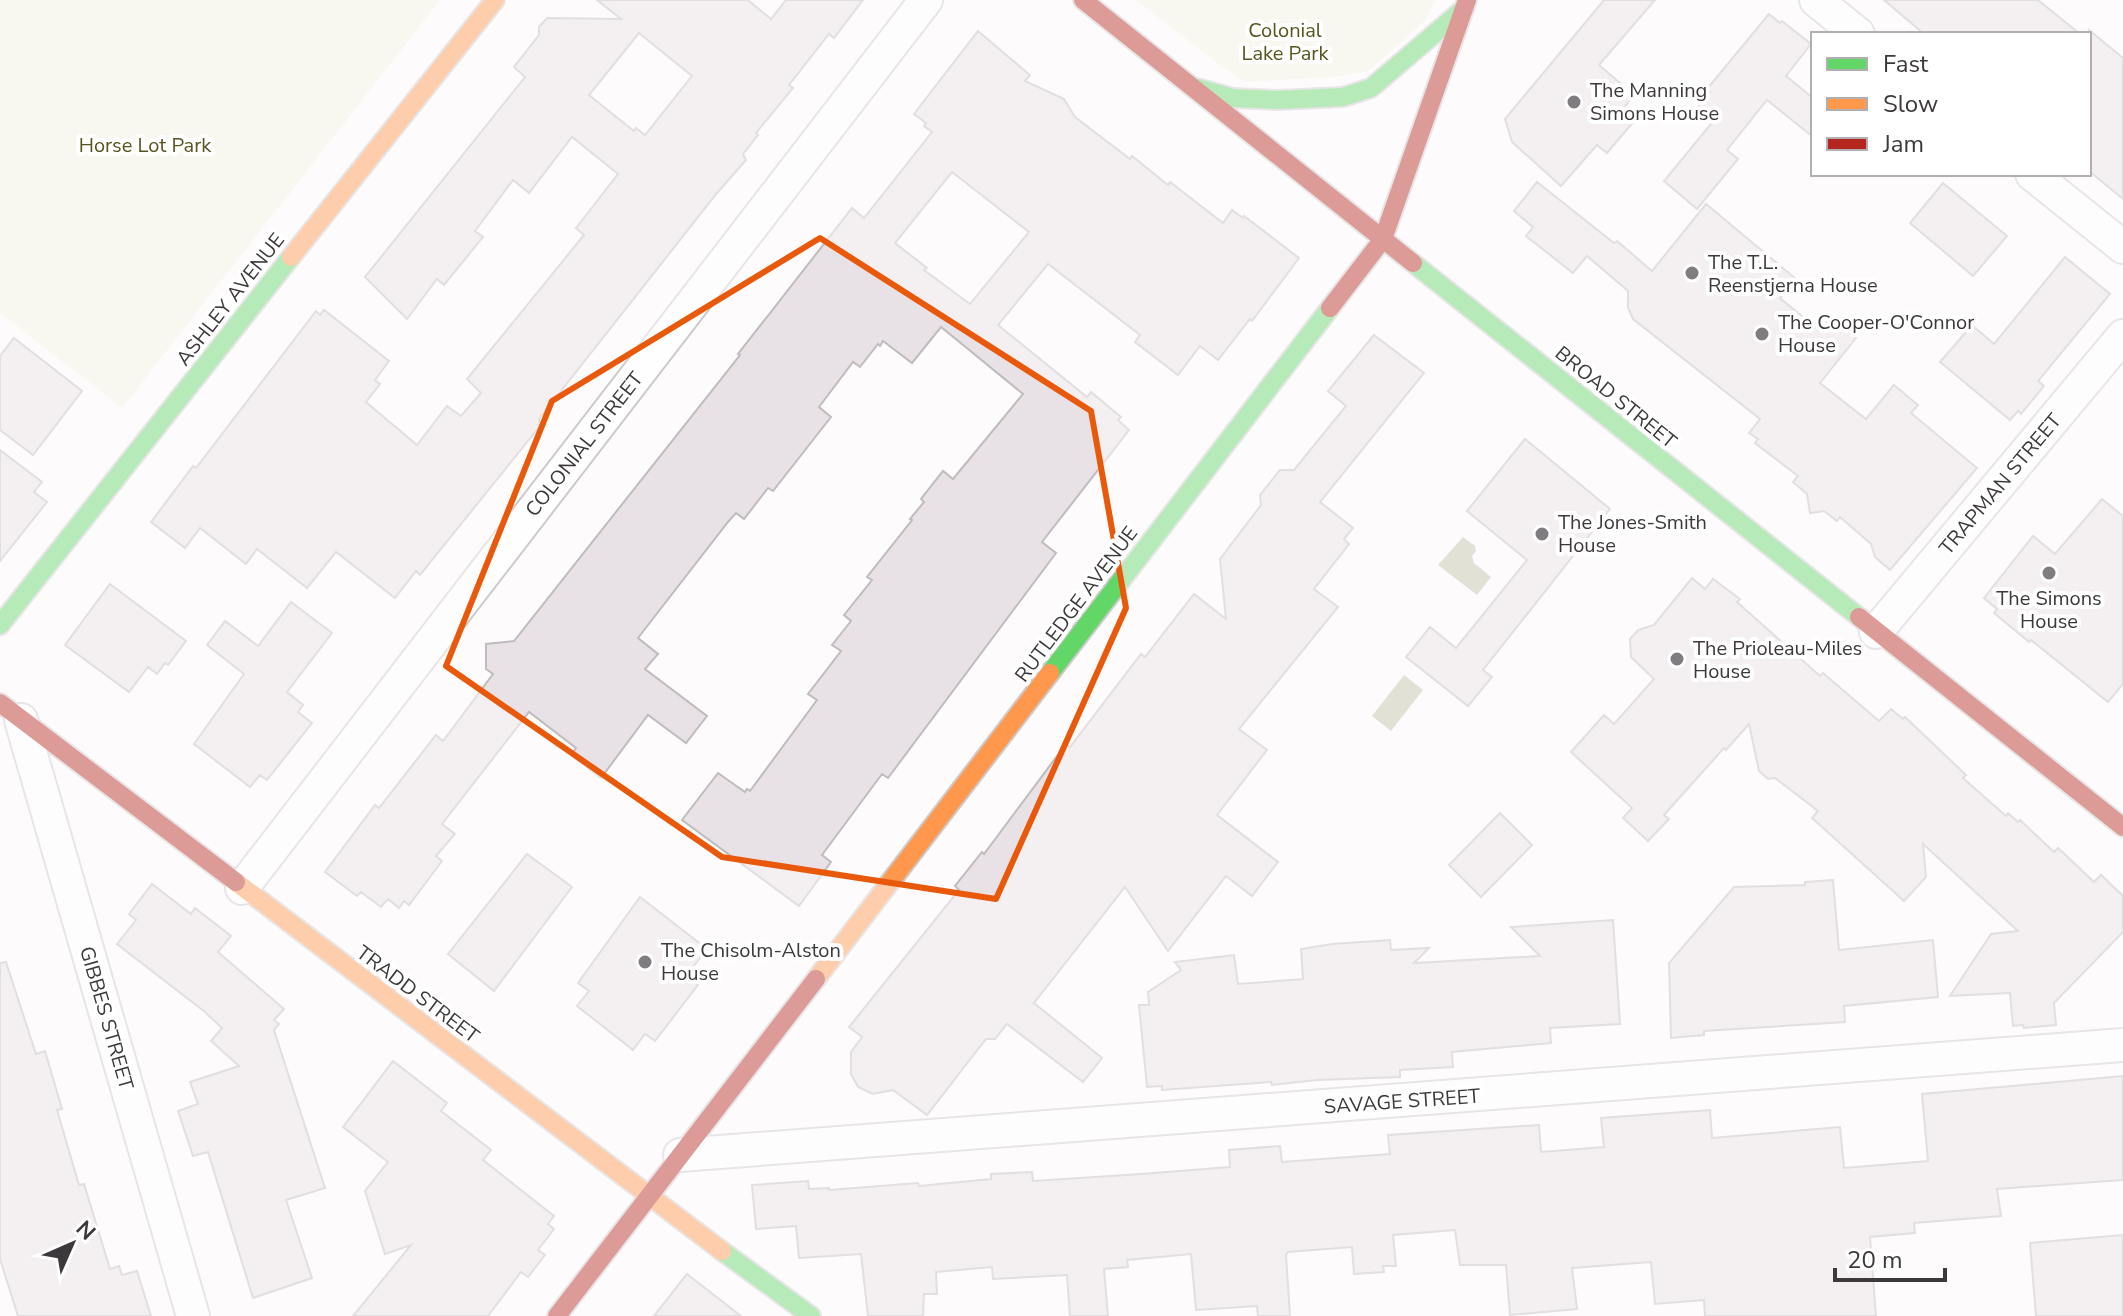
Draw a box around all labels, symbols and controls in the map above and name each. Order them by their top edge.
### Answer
park label: Colonial Lake Park [1242,17,1329,67]
legend [1811,32,2091,176]
text: Fast [1883,48,1929,80]
place label: The Manning Simons House [1590,77,1719,127]
text: Slow [1883,88,1938,120]
marker: The Manning Simons House [1565,93,1583,111]
text: Jam [1882,128,1924,160]
park label: Horse Lot Park [79,132,212,159]
street label: ASHLEY AVENUE [170,227,291,371]
place label: The T.L. Reenstjerna House [1708,249,1878,299]
marker: The T.L. Reenstjerna House [1683,264,1701,282]
place label: The Cooper-O'Connor House [1778,309,1974,359]
marker: The Cooper-O'Connor House [1753,325,1771,343]
street label: BROAD STREET [1549,340,1682,455]
street label: COLONIAL STREET [519,366,649,522]
street label: TRAPMAN STREET [1933,408,2067,561]
place label: The Jones-Smith House [1558,509,1707,559]
street label: RUTLEDGE AVENUE [1009,521,1144,688]
marker: The Jones-Smith House [1533,525,1551,543]
marker: The Simons House [2040,564,2058,582]
place label: The Simons House [1996,585,2102,635]
place label: The Prioleau-Miles House [1693,635,1862,685]
marker: The Prioleau-Miles House [1668,650,1686,668]
place label: The Chisolm-Alston House [661,937,841,987]
street label: TRADD STREET [351,939,485,1049]
street label: GIBBES STREET [73,943,140,1093]
marker: The Chisolm-Alston House [636,953,654,971]
street label: SAVAGE STREET [1323,1083,1481,1120]
north arrow [32,1204,112,1284]
text: N [69,1214,102,1247]
scale bar [1835,1232,1945,1282]
text: 20 m [1847,1244,1903,1276]

